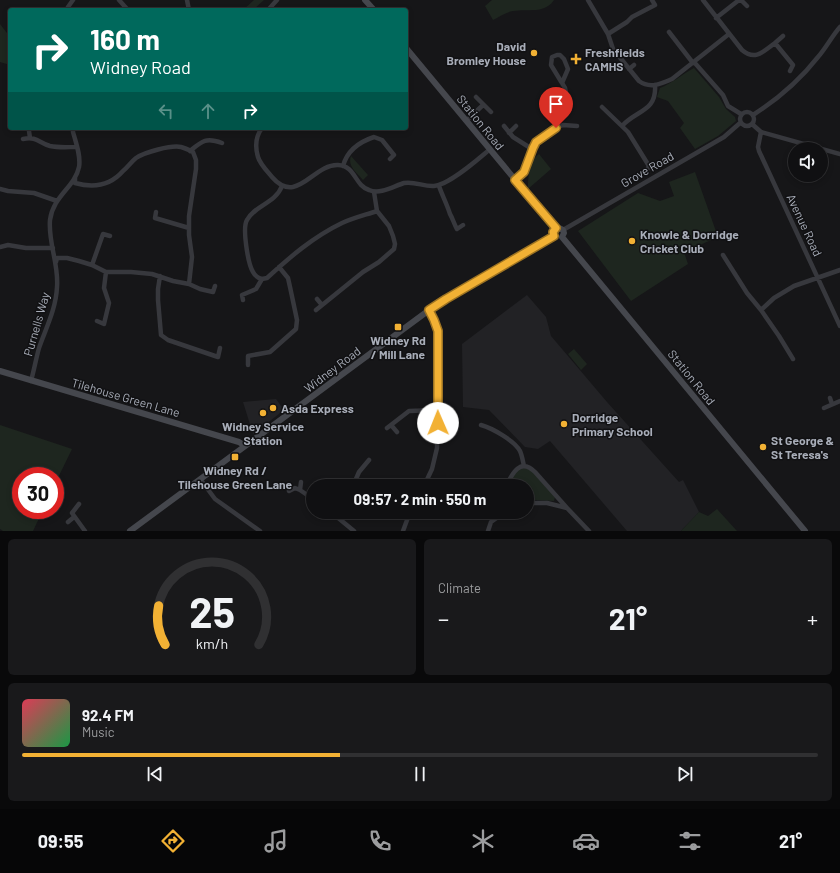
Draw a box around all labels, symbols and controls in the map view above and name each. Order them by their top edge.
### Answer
text: 160 m [90,22,160,56]
icon: right [24,24,76,76]
place label: David Bromley House [446,39,526,67]
place label: Freshfields CAMHS [585,45,645,73]
marker: David Bromley House [529,48,539,58]
marker: Freshfields CAMHS [570,53,582,65]
text: Widney Road [90,56,191,78]
pin [539,87,573,128]
street label: Station Road [455,92,507,152]
icon: arrive [545,93,567,115]
icon: left [155,100,177,122]
icon: ahead [197,100,219,122]
icon: right [239,100,261,122]
map controls [788,142,828,182]
button: sound [788,142,828,182]
street label: Grove Road [618,148,676,190]
street label: Avenue Road [784,192,826,258]
place label: Knowle & Dorridge Cricket Club [640,227,739,255]
marker: Knowle & Dorridge Cricket Club [627,236,637,246]
street label: Purnells Way [20,290,52,358]
marker: Widney Rd / Mill Lane [393,322,403,332]
place label: Widney Rd / Mill Lane [370,333,426,361]
street label: Widney Road [301,343,363,395]
street label: Station Road [666,347,718,407]
street label: Tilehouse Green Lane [70,375,182,419]
place label: Asda Express [281,401,354,415]
position arrow [417,402,459,444]
marker: Asda Express [268,403,278,413]
marker: Widney Service Station [258,408,268,418]
place label: Dorridge Primary School [572,410,653,438]
place label: Widney Service Station [222,419,305,447]
marker: Dorridge Primary School [559,419,569,429]
place label: St George & St Teresa's [771,433,834,461]
marker: St George & St Teresa's [758,442,768,452]
marker: Widney Rd / Tilehouse Green Lane [230,452,240,462]
place label: Widney Rd / Tilehouse Green Lane [178,463,293,491]
speed limit sign: 30 [12,467,64,519]
text: 09:57 · 2 min · 550 m [354,490,486,508]
text: Climate [438,580,481,596]
text: 25 [189,586,235,636]
text: 21° [609,600,647,636]
text: − [438,605,449,631]
text: + [807,605,818,631]
text: km/h [196,635,228,652]
text: 92.4 FM [82,706,134,724]
text: Music [82,724,115,740]
icon: previous [144,763,166,785]
icon: pause [409,763,431,785]
icon: next [674,763,696,785]
icon: directions [159,827,187,855]
icon: music [262,827,290,855]
icon: phone [366,827,394,855]
icon: climate [469,827,497,855]
icon: car [572,827,600,855]
icon: filters [676,827,704,855]
text: 09:55 [38,830,83,852]
text: 21° [779,830,802,852]

